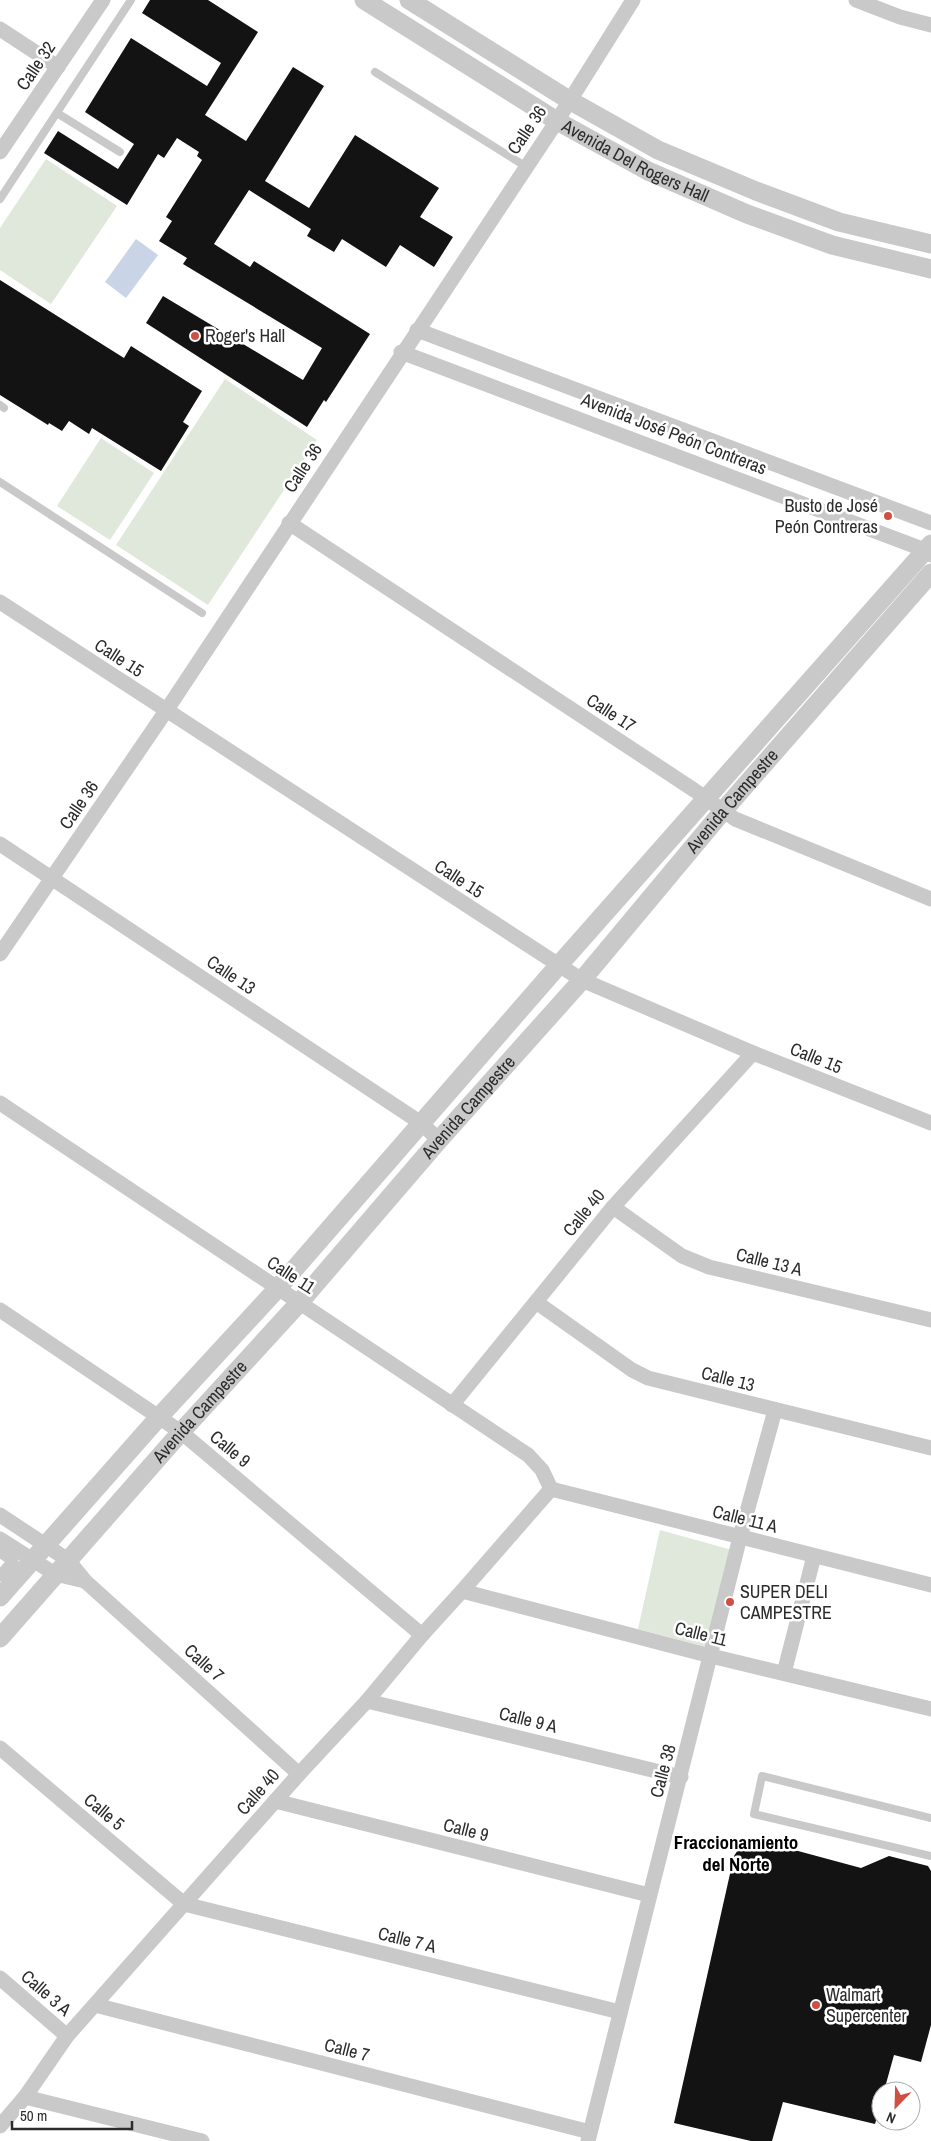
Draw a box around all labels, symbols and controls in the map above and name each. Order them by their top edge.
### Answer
street label: Calle 32 [10,36,61,95]
street label: Calle 36 [501,100,552,159]
street label: Avenida Del Rogers Hall [557,113,713,208]
place label: Roger's Hall [205,323,285,348]
marker: Roger's Hall [189,330,201,342]
street label: Avenida José Peón Contreras [577,386,770,480]
street label: Calle 36 [277,438,328,497]
place label: Busto de José Peón Contreras [775,493,878,539]
marker: Busto de José Peón Contreras [882,510,894,522]
street label: Calle 15 [90,632,149,683]
street label: Calle 17 [582,687,641,738]
street label: Avenida Campestre [679,743,784,859]
street label: Calle 36 [53,775,104,834]
street label: Calle 15 [430,853,489,904]
street label: Calle 13 [202,949,261,1000]
street label: Calle 15 [786,1036,846,1079]
street label: Avenida Campestre [415,1050,521,1165]
street label: Calle 40 [557,1184,610,1242]
street label: Calle 13 A [733,1241,805,1282]
street label: Calle 11 [262,1250,321,1300]
street label: Avenida Campestre [146,1355,253,1469]
street label: Calle 13 [699,1360,757,1397]
street label: Calle 9 [205,1424,256,1473]
street label: Calle 11 A [710,1498,780,1539]
place label: SUPER DELI CAMPESTRE [740,1579,832,1625]
marker: SUPER DELI CAMPESTRE [724,1596,736,1608]
street label: Calle 11 [672,1615,731,1652]
street label: Calle 7 [179,1638,230,1687]
street label: Calle 9 A [496,1700,560,1739]
street label: Calle 38 [643,1741,682,1800]
street label: Calle 40 [230,1763,285,1820]
street label: Calle 5 [79,1787,130,1836]
street label: Calle 9 [441,1812,491,1847]
district label: Fraccionamiento del Norte [674,1829,798,1877]
street label: Calle 7 A [375,1920,439,1959]
street label: Calle 3 A [16,1964,77,2022]
place label: Walmart Supercenter [826,1982,906,2028]
marker: Walmart Supercenter [810,1999,822,2011]
street label: Calle 7 [322,2032,372,2067]
north arrow [871,2081,921,2131]
scale bar [12,2098,132,2130]
text: 50 m [20,2105,47,2126]
text: N [884,2108,898,2128]

